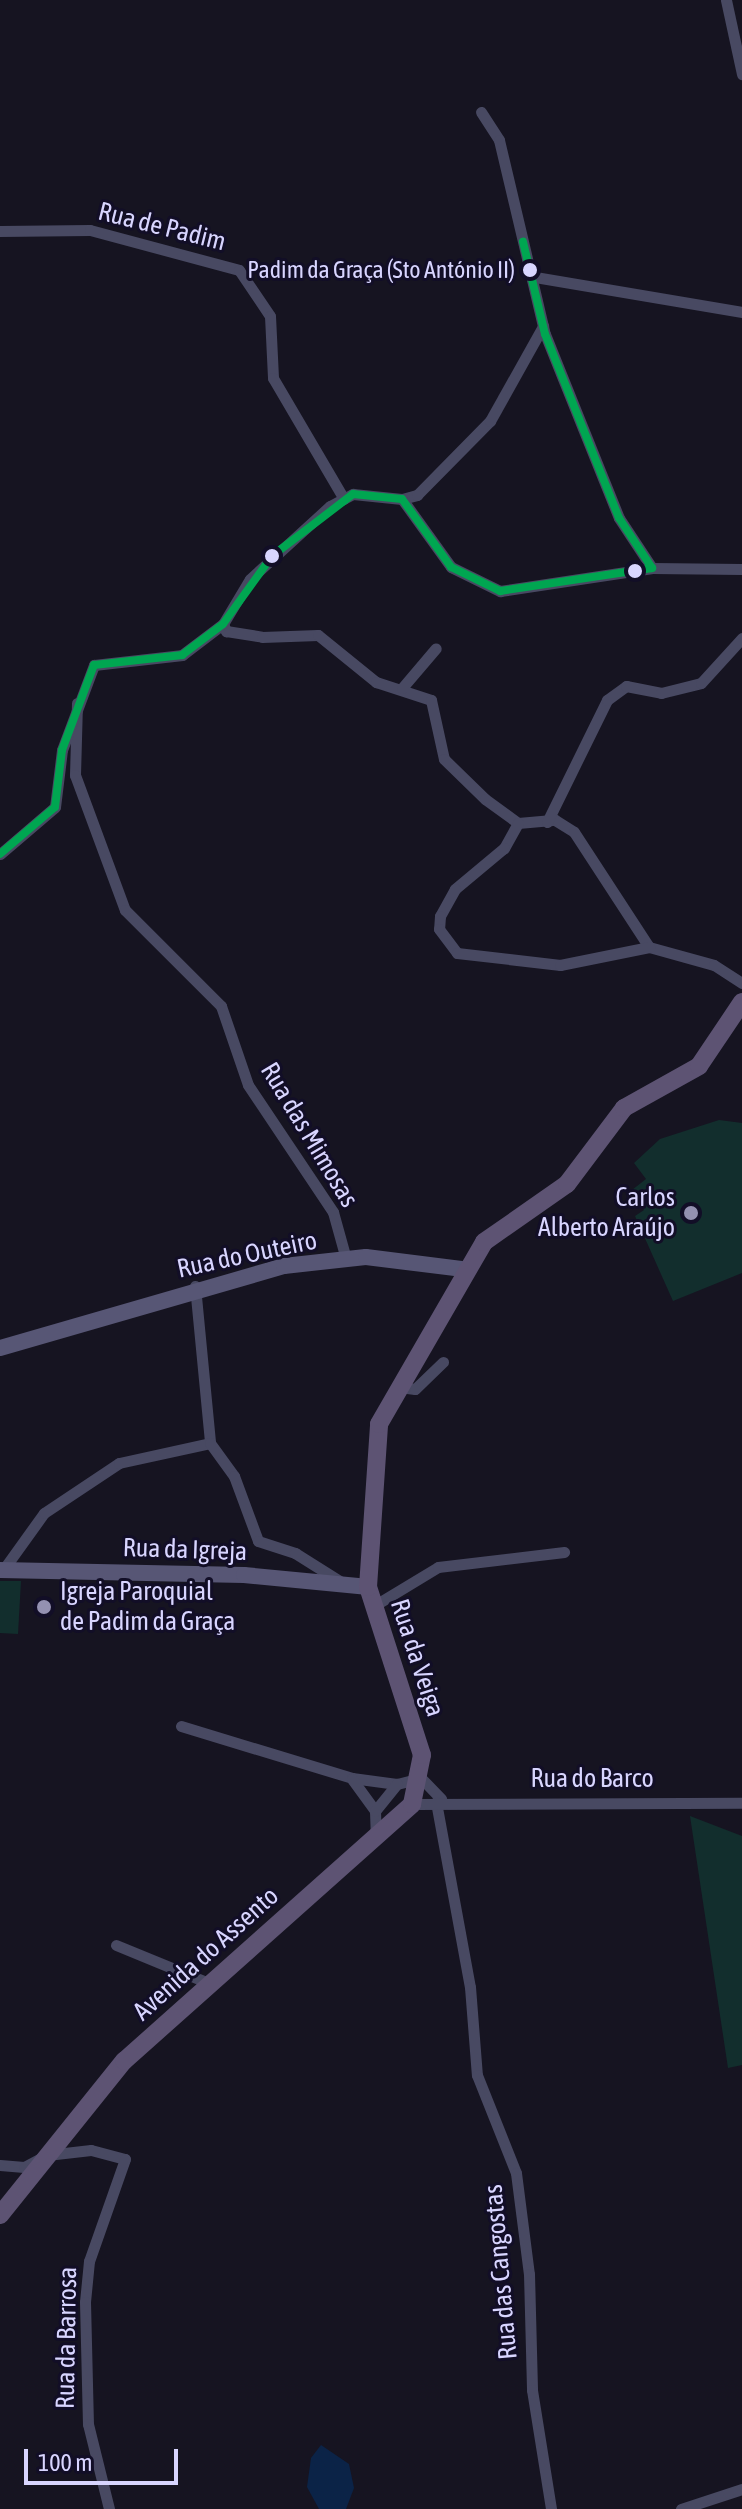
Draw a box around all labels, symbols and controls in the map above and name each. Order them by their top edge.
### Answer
street label: Rua de Padim [95,196,229,258]
place label: Padim da Graça (Sto António II) [247,256,515,284]
marker: Padim da Graça (Sto António II) [522,262,538,278]
unlabelled marker [264,548,280,564]
unlabelled marker [627,563,643,579]
street label: Rua das Mimosas [254,1057,364,1213]
place label: Carlos Alberto Araújo [538,1182,675,1244]
marker: Carlos Alberto Araújo [682,1204,700,1222]
street label: Rua do Outeiro [174,1225,320,1285]
street label: Rua da Igreja [122,1532,248,1568]
place label: Igreja Paroquial de Padim da Graça [60,1576,235,1638]
street label: Rua da Veiga [383,1595,451,1721]
marker: Igreja Paroquial de Padim da Graça [35,1598,53,1616]
street label: Rua do Barco [530,1763,654,1795]
street label: Avenida do Assento [127,1881,285,2027]
street label: Rua das Cangostas [478,2183,524,2361]
street label: Rua da Barrosa [50,2267,84,2409]
scale bar [28,2433,182,2483]
text: 100 m [38,2449,92,2476]

